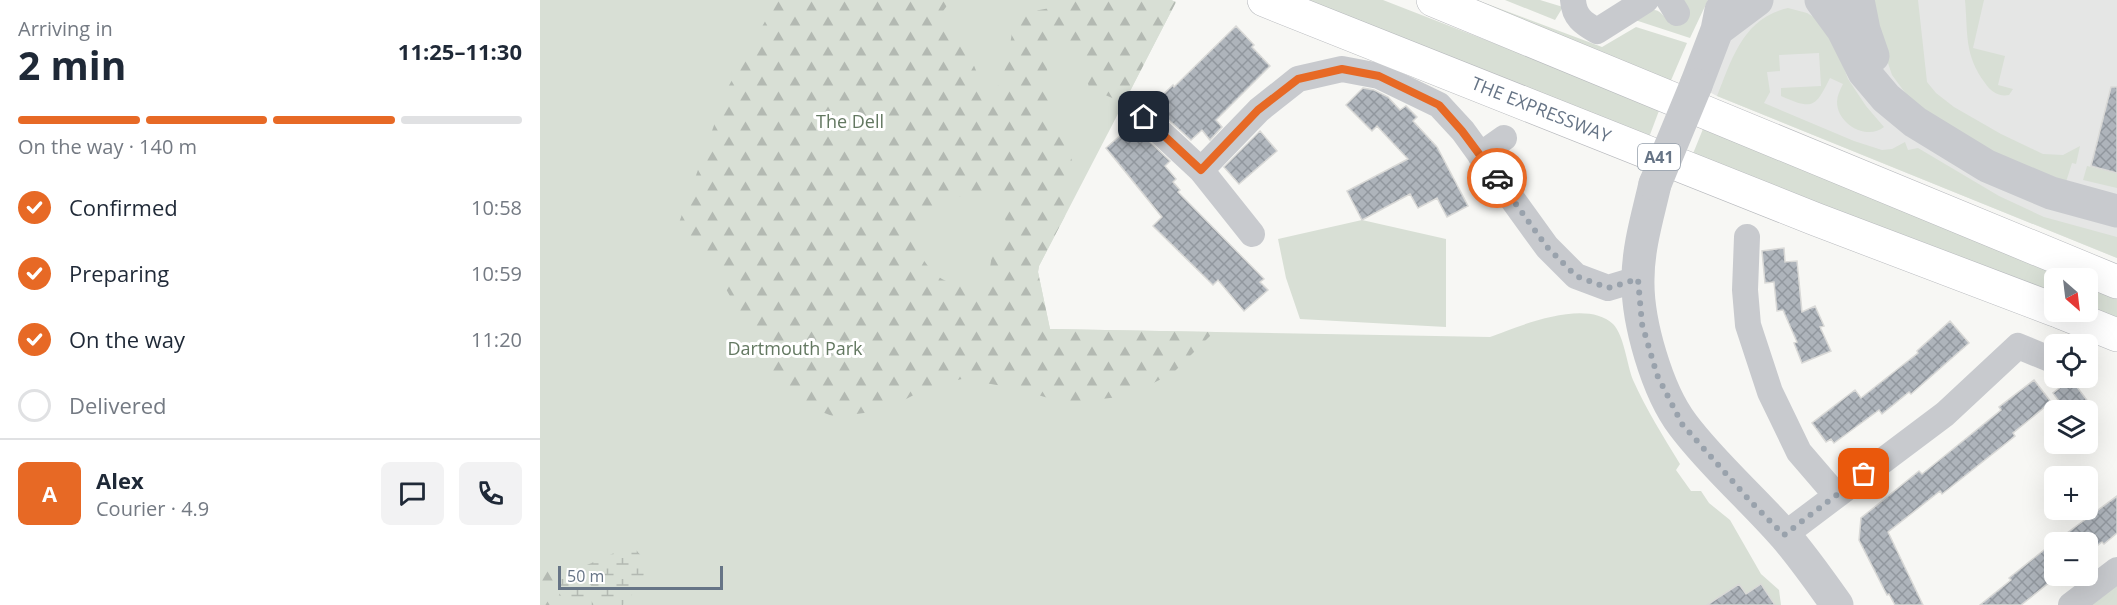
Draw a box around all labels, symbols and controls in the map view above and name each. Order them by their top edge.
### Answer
text: Arriving in [18,15,113,42]
text: 11:25–11:30 [398,36,522,66]
text: 2 min [18,38,126,91]
street label: THE EXPRESSWAY [1468,71,1615,148]
pin [1118,91,1169,142]
icon: home [1127,100,1160,133]
park label: The Dell [816,109,884,133]
text: On the way · 140 m [18,133,197,160]
road number: A41 [1638,144,1680,170]
courier [1467,148,1527,208]
icon: car [1481,162,1514,195]
icon: check [18,191,51,224]
text: Confirmed [69,192,178,222]
text: 10:58 [471,194,522,221]
icon: check [18,257,51,290]
text: Preparing [69,258,169,288]
text: 10:59 [471,260,522,287]
north arrow [2044,268,2098,322]
map controls [2044,268,2098,586]
icon: check [18,323,51,356]
text: On the way [69,324,185,354]
text: 11:20 [471,326,522,353]
button: locate [2044,334,2098,388]
park label: Dartmouth Park [727,336,863,360]
text: Delivered [69,390,167,420]
button: layers [2044,400,2098,454]
pin [1838,448,1889,499]
icon: bag [1847,457,1880,490]
button: chat [381,462,444,525]
button: phone [459,462,522,525]
text: Alex [96,465,144,495]
button: + [2044,466,2098,520]
text: A [42,478,57,508]
text: Courier · 4.9 [96,495,209,522]
button: − [2044,532,2098,586]
scale bar [558,563,723,590]
text: 50 m [567,565,604,587]

